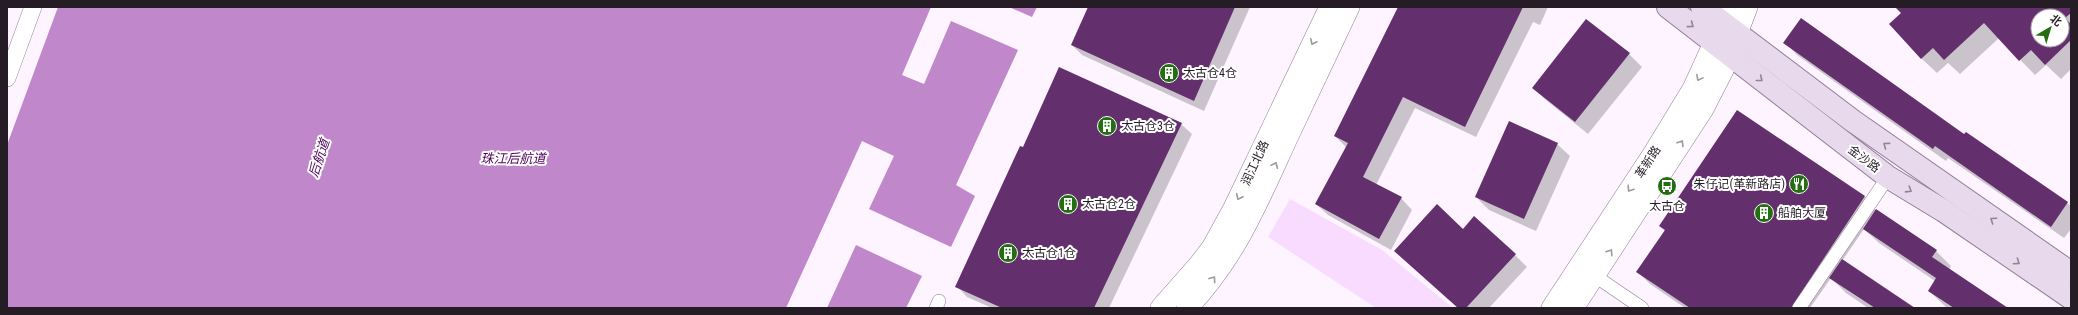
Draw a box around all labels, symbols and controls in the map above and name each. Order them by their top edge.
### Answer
north arrow [2030,8,2070,48]
text: 北 [2048,12,2064,29]
one-way arrow [1687,20,1694,28]
one-way arrow [1310,38,1318,45]
building icon: 太古仓4仓 [1158,62,1180,84]
place label: 太古仓4仓 [1183,66,1237,80]
one-way arrow [1696,74,1703,82]
one-way arrow [1756,75,1763,82]
building icon: 太古仓3仓 [1096,115,1118,137]
place label: 太古仓3仓 [1121,119,1175,133]
water label: 后航道 [306,135,333,179]
street label: 润江北路 [1239,138,1271,188]
one-way arrow [1677,140,1684,147]
street label: 革新路 [1632,143,1664,181]
street label: 金沙路 [1845,143,1883,175]
one-way arrow [1884,143,1891,150]
water label: 珠江后航道 [480,151,547,166]
one-way arrow [1270,161,1278,169]
restaurant icon: 朱仔记(革新路店) [1788,173,1810,195]
bus stop icon: 太古仓 [1656,175,1678,197]
place label: 朱仔记(革新路店) [1693,177,1785,191]
one-way arrow [1627,185,1635,192]
one-way arrow [1905,185,1912,193]
building icon: 太古仓2仓 [1057,193,1079,215]
one-way arrow [1236,193,1244,201]
place label: 太古仓2仓 [1082,197,1136,211]
place label: 太古仓 [1649,199,1685,213]
building icon: 船舶大厦 [1753,202,1775,224]
place label: 船舶大厦 [1778,206,1826,220]
one-way arrow [1990,218,1997,225]
building icon: 太古仓1仓 [997,242,1019,264]
place label: 太古仓1仓 [1022,246,1076,260]
one-way arrow [1606,249,1613,256]
one-way arrow [2013,257,2020,264]
one-way arrow [1208,276,1215,283]

